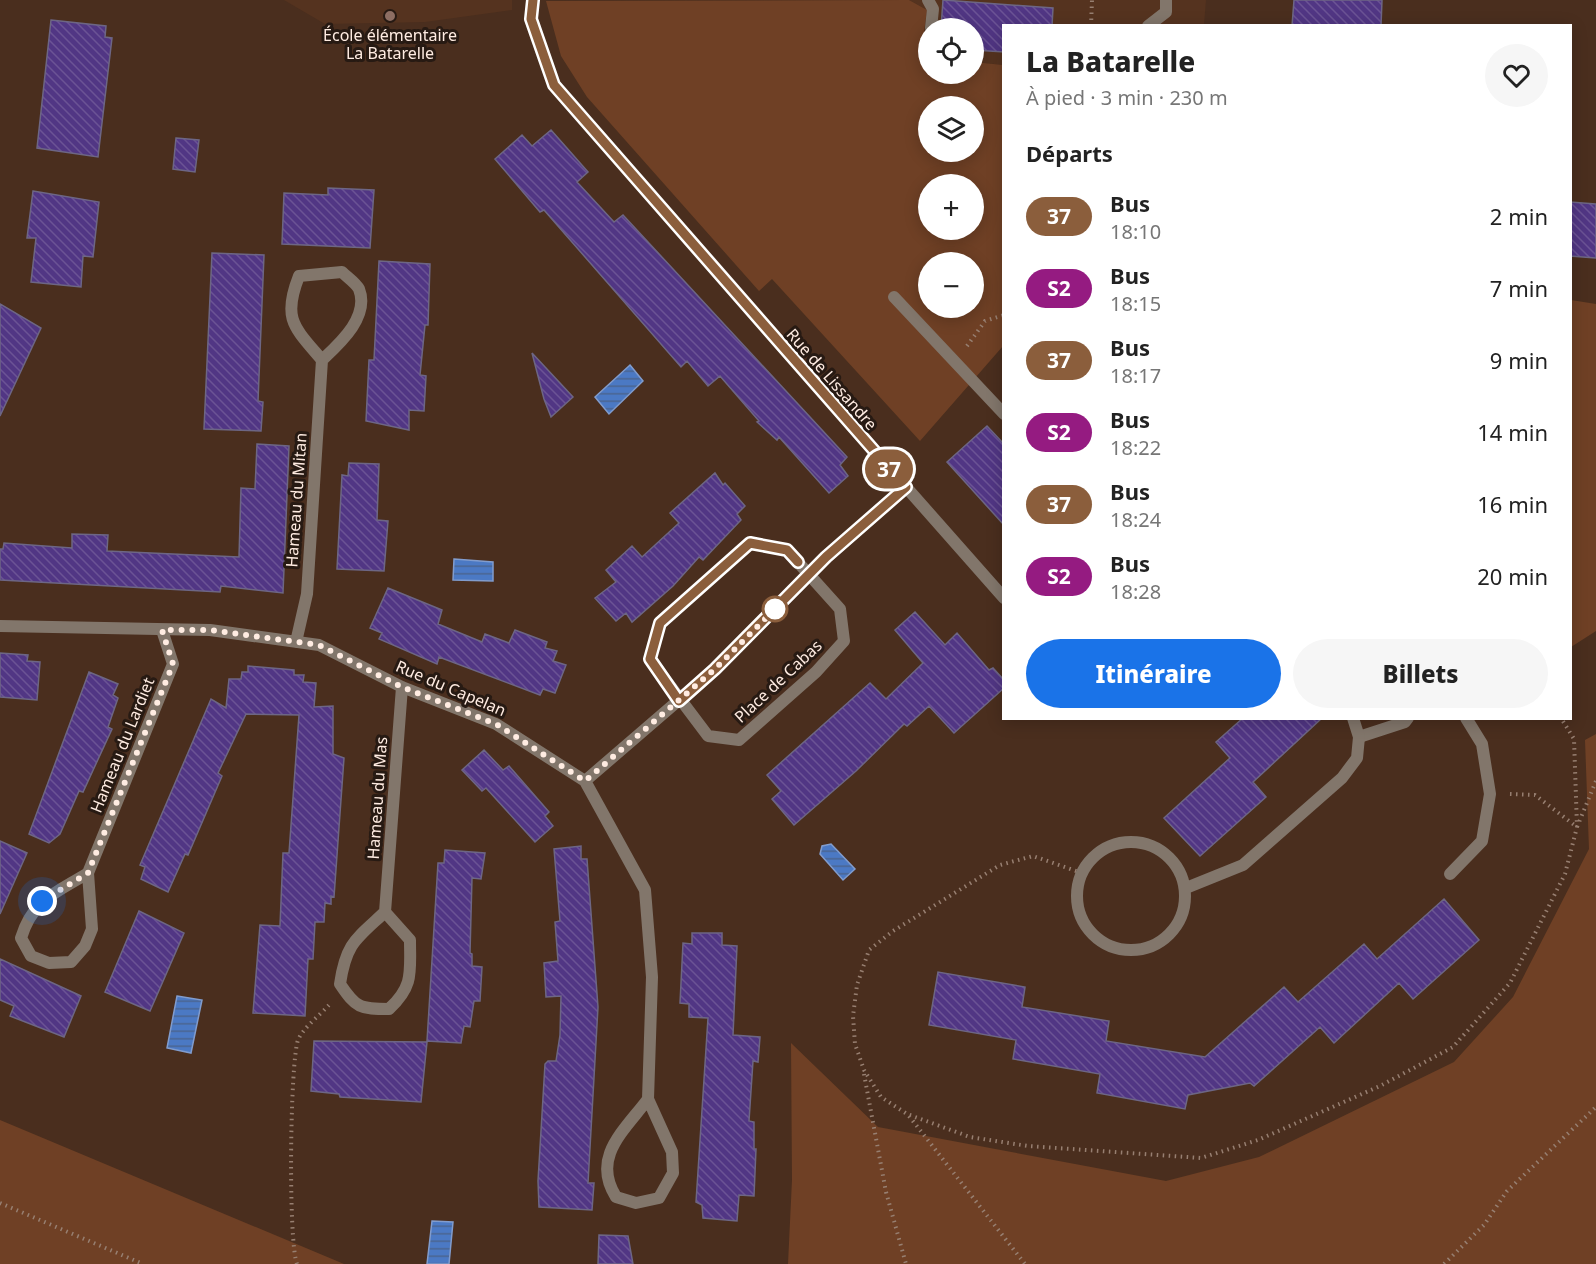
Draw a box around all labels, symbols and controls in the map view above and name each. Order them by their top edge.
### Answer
marker: École élémentaire La Batarelle [383,9,397,23]
map controls [918,18,984,318]
button: locate [918,18,984,84]
place label: École élémentaire La Batarelle [323,24,457,64]
text: La Batarelle [1026,42,1195,80]
button: heart [1485,44,1548,107]
text: À pied · 3 min · 230 m [1026,84,1228,111]
button: layers [918,96,984,162]
text: Départs [1026,138,1113,168]
button: + [918,174,984,240]
text: Bus [1110,188,1150,218]
text: 2 min [1490,201,1548,231]
text: 37 [1047,202,1071,230]
text: 18:10 [1110,218,1161,245]
button: − [918,252,984,318]
text: Bus [1110,260,1150,290]
text: 7 min [1490,273,1548,303]
text: S2 [1047,274,1071,302]
text: 18:15 [1110,290,1161,317]
street label: Rue de Lissandre [782,324,882,434]
text: Bus [1110,332,1150,362]
text: 9 min [1490,345,1548,375]
text: 37 [1047,346,1071,374]
text: 18:17 [1110,362,1161,389]
text: Bus [1110,404,1150,434]
text: 14 min [1477,417,1548,447]
text: S2 [1047,418,1071,446]
street label: Hameau du Mitan [280,432,312,568]
text: 18:22 [1110,434,1161,461]
line badge: 37 [862,450,916,488]
text: 37 [877,455,901,483]
text: Bus [1110,476,1150,506]
text: 16 min [1477,489,1548,519]
text: 37 [1047,490,1071,518]
text: 18:24 [1110,506,1161,533]
text: Bus [1110,548,1150,578]
text: 20 min [1477,561,1548,591]
text: S2 [1047,562,1071,590]
text: 18:28 [1110,578,1161,605]
unlabelled marker [762,596,788,622]
street label: Place de Cabas [729,635,827,727]
button: Itinéraire [1026,639,1281,708]
button: Billets [1293,639,1548,708]
street label: Rue du Capelan [392,655,510,721]
street label: Hameau du Lardiet [85,674,159,816]
street label: Hameau du Mas [362,736,392,860]
your location [27,886,57,916]

